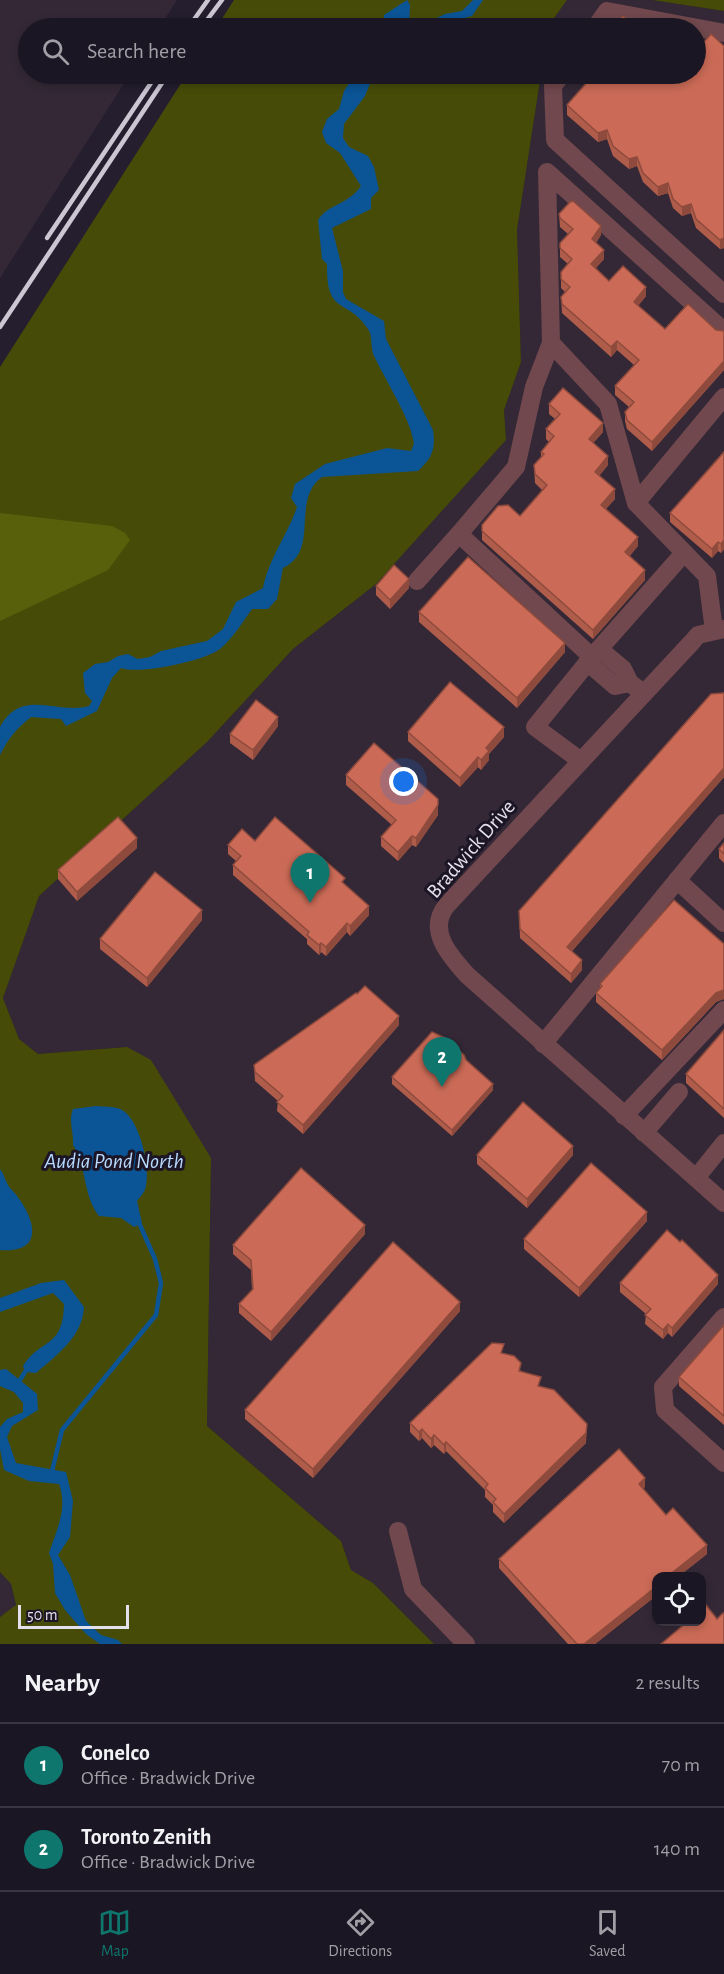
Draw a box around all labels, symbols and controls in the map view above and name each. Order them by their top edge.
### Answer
search box [18,18,706,84]
icon: search [39,35,72,68]
text: Search here [87,40,186,62]
your location [389,767,418,796]
street label: Bradwick Drive [423,796,519,902]
pin: 1 [290,854,330,903]
pin: 2 [422,1038,462,1087]
water label: Audia Pond North [43,1150,184,1172]
map controls [652,1572,706,1626]
button: locate [652,1572,706,1626]
scale bar [18,1602,129,1630]
text: 50 m [27,1607,58,1623]
text: Nearby [24,1670,100,1696]
text: 2 results [636,1673,700,1693]
text: Conelco [81,1742,150,1764]
text: 1 [40,1755,47,1775]
text: 70 m [662,1755,700,1775]
text: Office · Bradwick Drive [81,1768,255,1788]
text: Toronto Zenith [81,1826,212,1848]
text: 2 [39,1839,48,1859]
text: 140 m [654,1839,700,1859]
text: Office · Bradwick Drive [81,1852,255,1872]
tab: Map [98,1906,131,1961]
tab: Directions [328,1906,392,1961]
tab: Saved [589,1906,626,1961]

